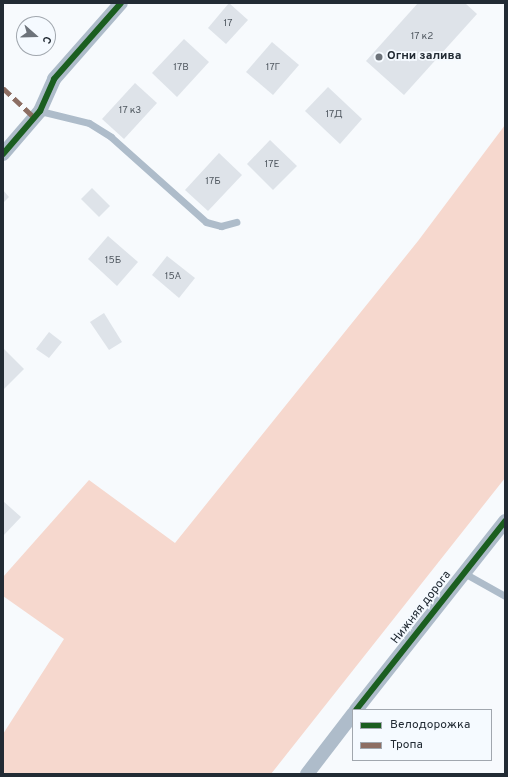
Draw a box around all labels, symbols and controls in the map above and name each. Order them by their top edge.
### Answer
north arrow [16,16,56,56]
house number: 17 [224,18,232,30]
house number: 17 к2 [410,31,434,43]
text: С [39,34,54,45]
place label: Огни залива [387,50,461,64]
marker: Огни залива [374,52,384,62]
house number: 17В [173,62,189,74]
house number: 17Г [266,62,280,74]
house number: 17 к3 [119,105,141,117]
house number: 17Д [325,109,343,121]
house number: 17Е [265,159,279,171]
house number: 17Б [205,176,221,188]
house number: 15Б [105,255,121,267]
house number: 15А [165,271,181,283]
street label: Нижняя дорога [389,569,455,647]
legend [352,709,492,761]
text: Велодорожка [390,717,470,733]
text: Тропа [390,737,423,753]

